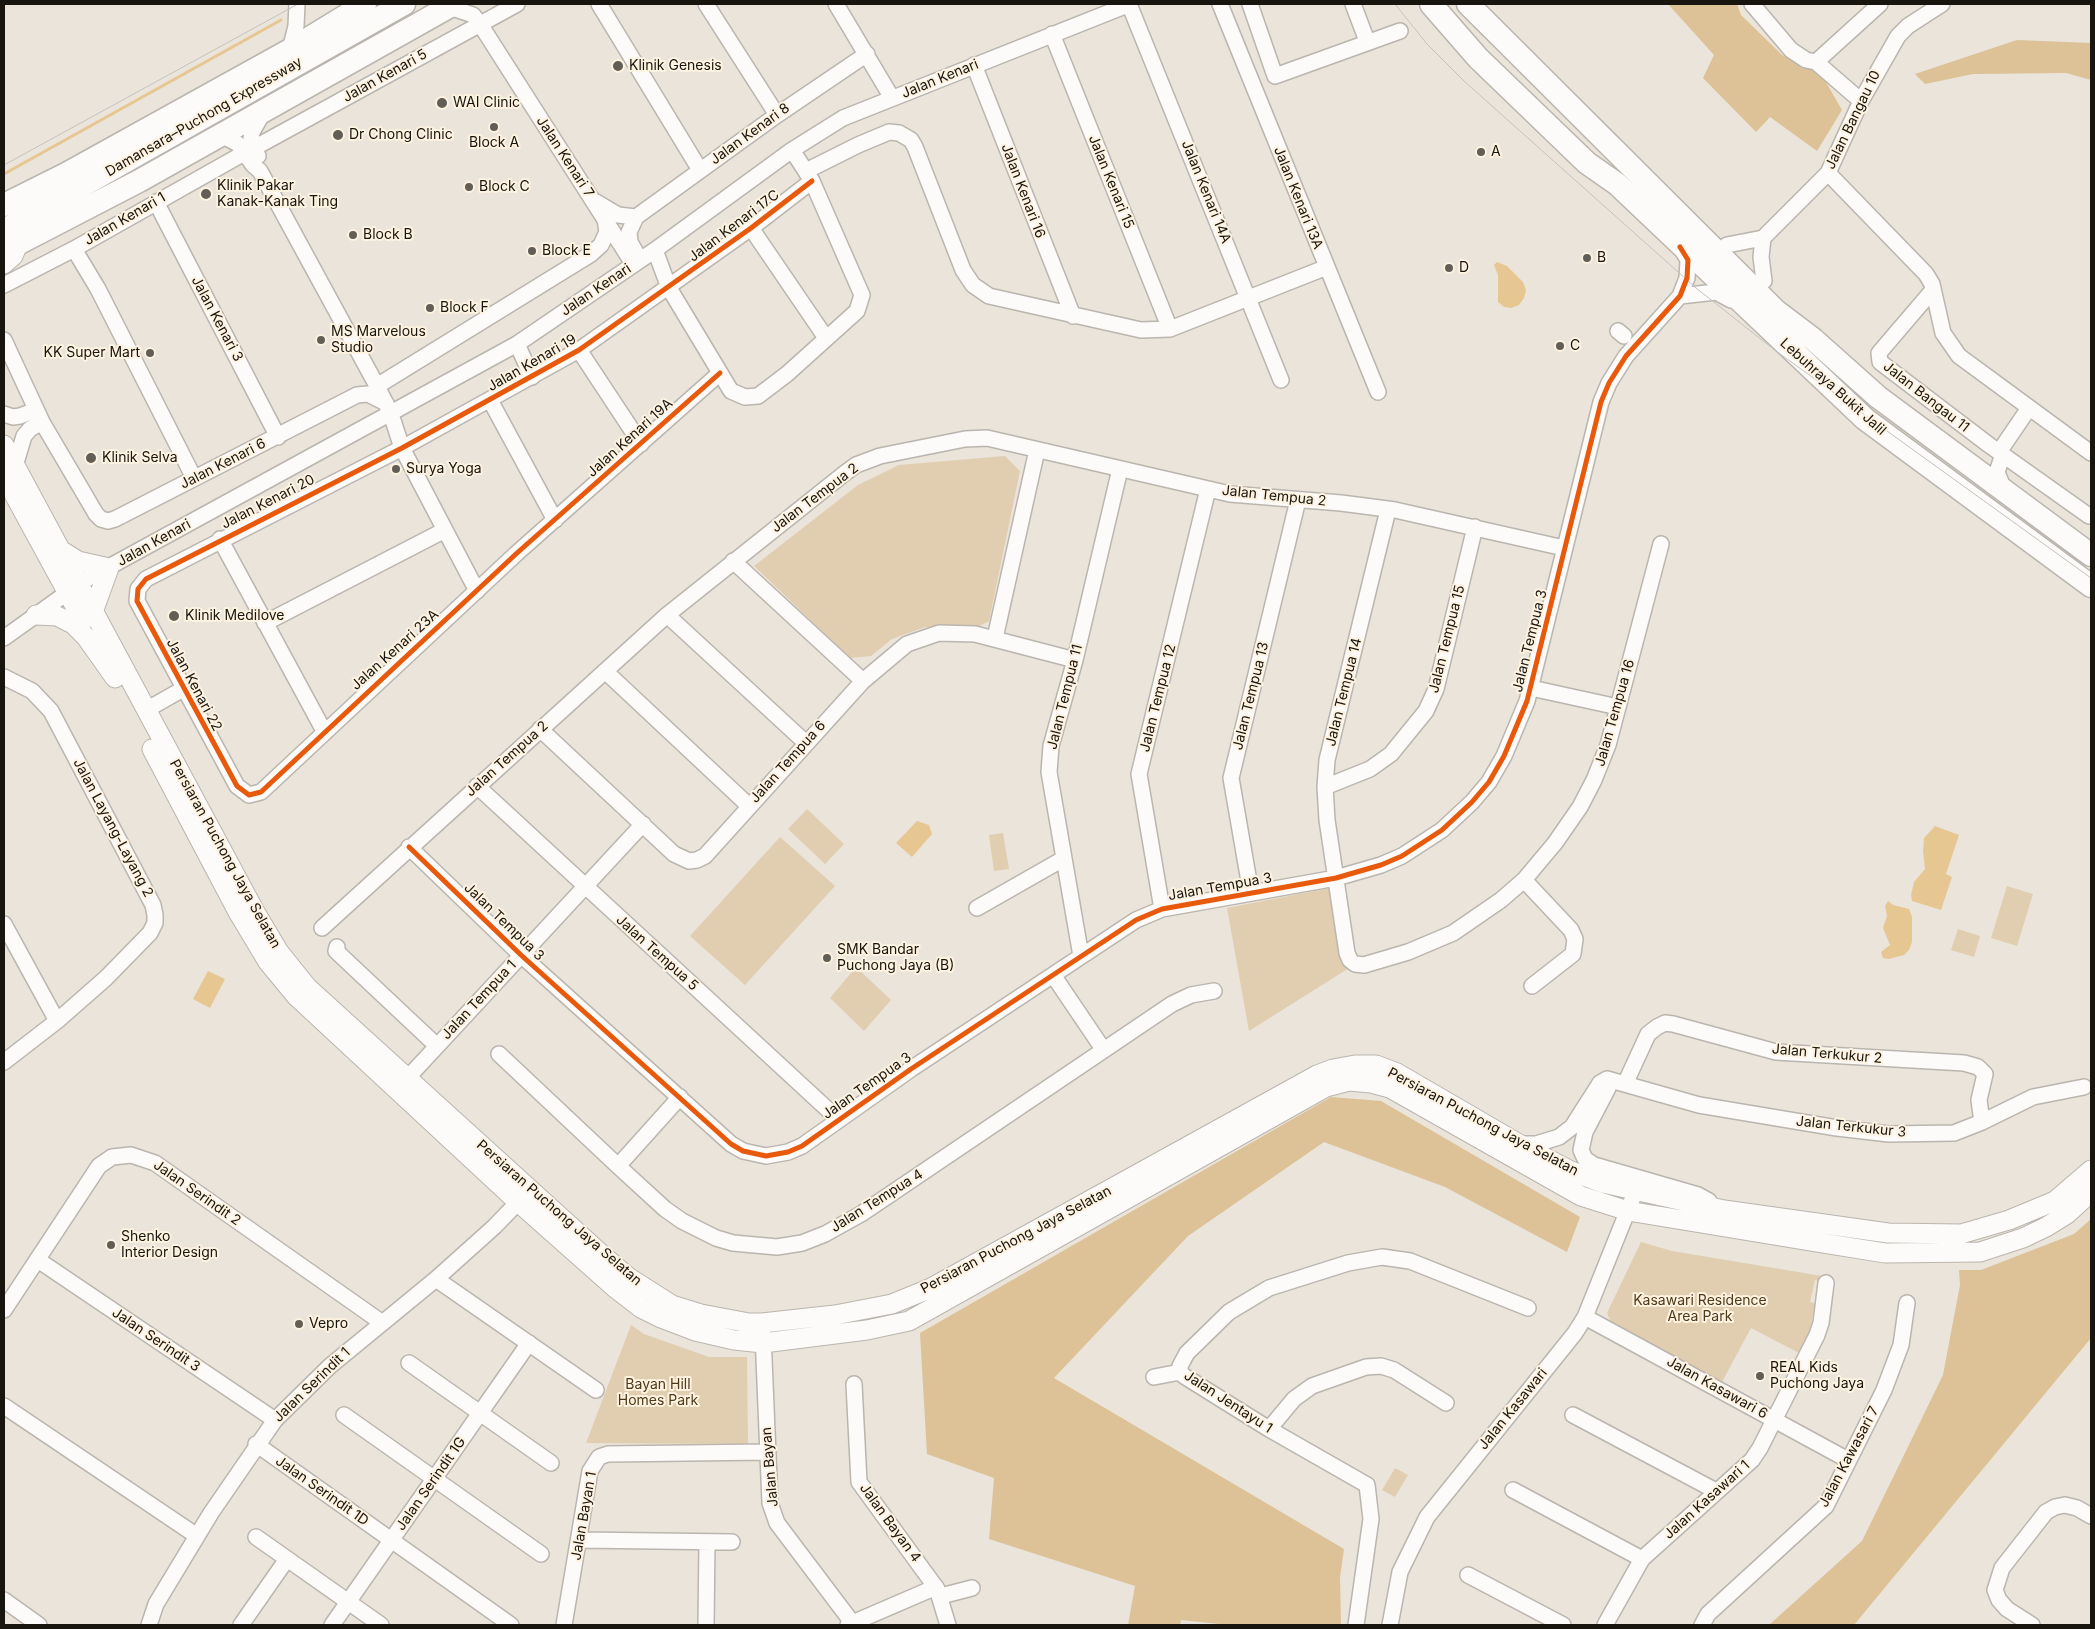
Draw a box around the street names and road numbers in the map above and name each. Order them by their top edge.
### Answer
street label: Jalan Kenari 5 [340,46,430,106]
street label: Damansara–Puchong Expressway [103,54,305,180]
street label: Jalan Kenari [899,56,981,102]
street label: Jalan Bangau 10 [1822,68,1884,172]
street label: Jalan Kenari 8 [707,100,793,168]
street label: Jalan Kenari 7 [533,113,597,201]
street label: Jalan Kenari 15 [1085,133,1137,231]
street label: Jalan Kenari 14A [1178,138,1234,246]
street label: Jalan Kenari 16 [997,141,1049,241]
street label: Jalan Kenari 13A [1270,144,1326,252]
street label: Jalan Kenari 17C [685,186,783,266]
street label: Jalan Kenari 1 [81,189,169,249]
street label: Jalan Kenari [558,260,634,320]
street label: Jalan Kenari 3 [188,274,246,364]
street label: Jalan Kenari 19 [485,331,579,395]
street label: Lebuhraya Bukit Jalil [1777,335,1889,439]
street label: Jalan Bangau 11 [1880,358,1972,436]
street label: Jalan Kenari 19A [584,395,676,481]
street label: Jalan Kenari 6 [177,435,269,493]
street label: Jalan Tempua 2 [768,460,862,536]
street label: Jalan Kenari 20 [218,471,318,533]
street label: Jalan Tempua 2 [1221,482,1327,510]
street label: Jalan Kenari [114,516,194,570]
street label: Jalan Tempua 15 [1425,583,1469,695]
street label: Jalan Tempua 3 [1509,588,1551,694]
street label: Jalan Kenari 23A [348,606,442,694]
street label: Jalan Kenari 22 [163,636,225,734]
street label: Jalan Tempua 14 [1322,636,1366,748]
street label: Jalan Tempua 13 [1229,640,1273,752]
street label: Jalan Tempua 12 [1136,642,1180,754]
street label: Jalan Tempua 11 [1044,643,1086,751]
street label: Jalan Tempua 16 [1592,657,1638,769]
street label: Jalan Tempua 6 [747,717,829,807]
street label: Jalan Tempua 2 [462,718,552,800]
street label: Jalan Layang-Layang 2 [69,756,157,900]
street label: Persiaran Puchong Jaya Selatan [166,757,284,951]
street label: Jalan Tempua 3 [1167,870,1273,904]
street label: Jalan Tempua 3 [460,879,548,965]
street label: Jalan Tempua 5 [612,912,702,994]
street label: Jalan Tempua 1 [438,957,520,1043]
street label: Jalan Terkukur 2 [1771,1041,1883,1067]
street label: Jalan Tempua 3 [819,1049,915,1123]
street label: Persiaran Puchong Jaya Selatan [1385,1064,1581,1180]
street label: Jalan Terkukur 3 [1795,1113,1907,1141]
street label: Persiaran Puchong Jaya Selatan [473,1137,645,1289]
street label: Jalan Serindit 2 [150,1157,244,1229]
street label: Jalan Tempua 4 [828,1166,926,1236]
street label: Persiaran Puchong Jaya Selatan [918,1182,1114,1298]
street label: Jalan Serindit 3 [109,1304,203,1376]
street label: Jalan Serindit 1 [270,1344,354,1426]
street label: Jalan Kasawari 6 [1664,1353,1770,1423]
street label: Jalan Kasawari [1475,1365,1551,1453]
street label: Jalan Jentayu 1 [1181,1367,1275,1437]
street label: Jalan Kawasari 7 [1815,1404,1883,1510]
street label: Jalan Bayan [758,1426,782,1508]
street label: Jalan Serindit 1G [393,1434,469,1534]
street label: Jalan Serindit 1D [272,1453,372,1529]
street label: Jalan Kasawari 1 [1661,1457,1753,1543]
street label: Jalan Bayan 1 [568,1470,600,1562]
street label: Jalan Bayan 4 [856,1480,924,1566]

